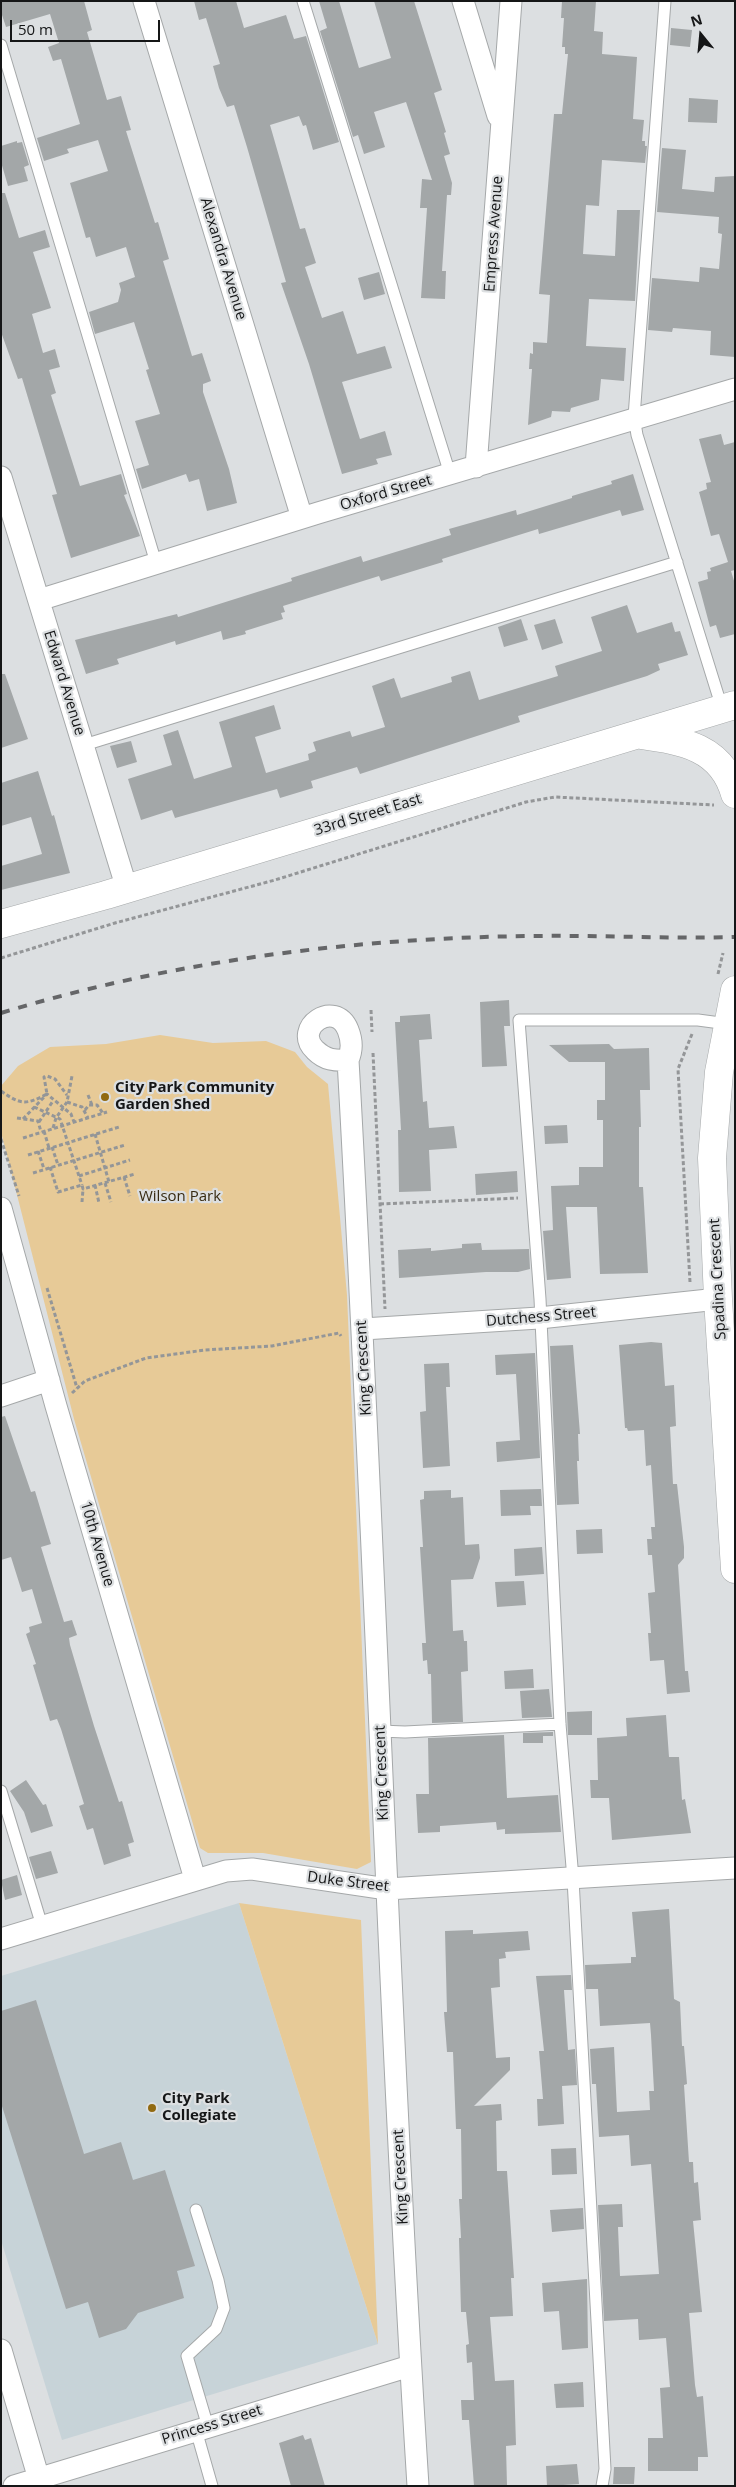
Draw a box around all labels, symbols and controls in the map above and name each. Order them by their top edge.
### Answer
text: N [688,9,705,31]
scale bar [12,10,162,42]
north arrow [676,10,726,60]
text: 50 m [18,19,53,39]
street label: Empress Avenue [481,175,507,293]
street label: Alexandra Avenue [196,196,250,322]
street label: Oxford Street [338,471,434,515]
street label: Edward Avenue [39,628,89,738]
street label: 33rd Street East [312,790,424,840]
place label: City Park Community Garden Shed [115,1079,274,1114]
marker: City Park Community Garden Shed [99,1091,111,1103]
park label: Wilson Park [139,1188,221,1206]
street label: Spadina Crescent [706,1218,730,1340]
street label: Dutchess Street [485,1303,597,1331]
street label: King Crescent [353,1320,375,1416]
street label: 10th Avenue [76,1499,118,1589]
street label: King Crescent [371,1725,393,1821]
street label: Duke Street [306,1868,390,1896]
place label: City Park Collegiate [162,2090,236,2125]
marker: City Park Collegiate [146,2102,158,2114]
street label: King Crescent [390,2129,412,2225]
street label: Princess Street [160,2401,264,2449]

